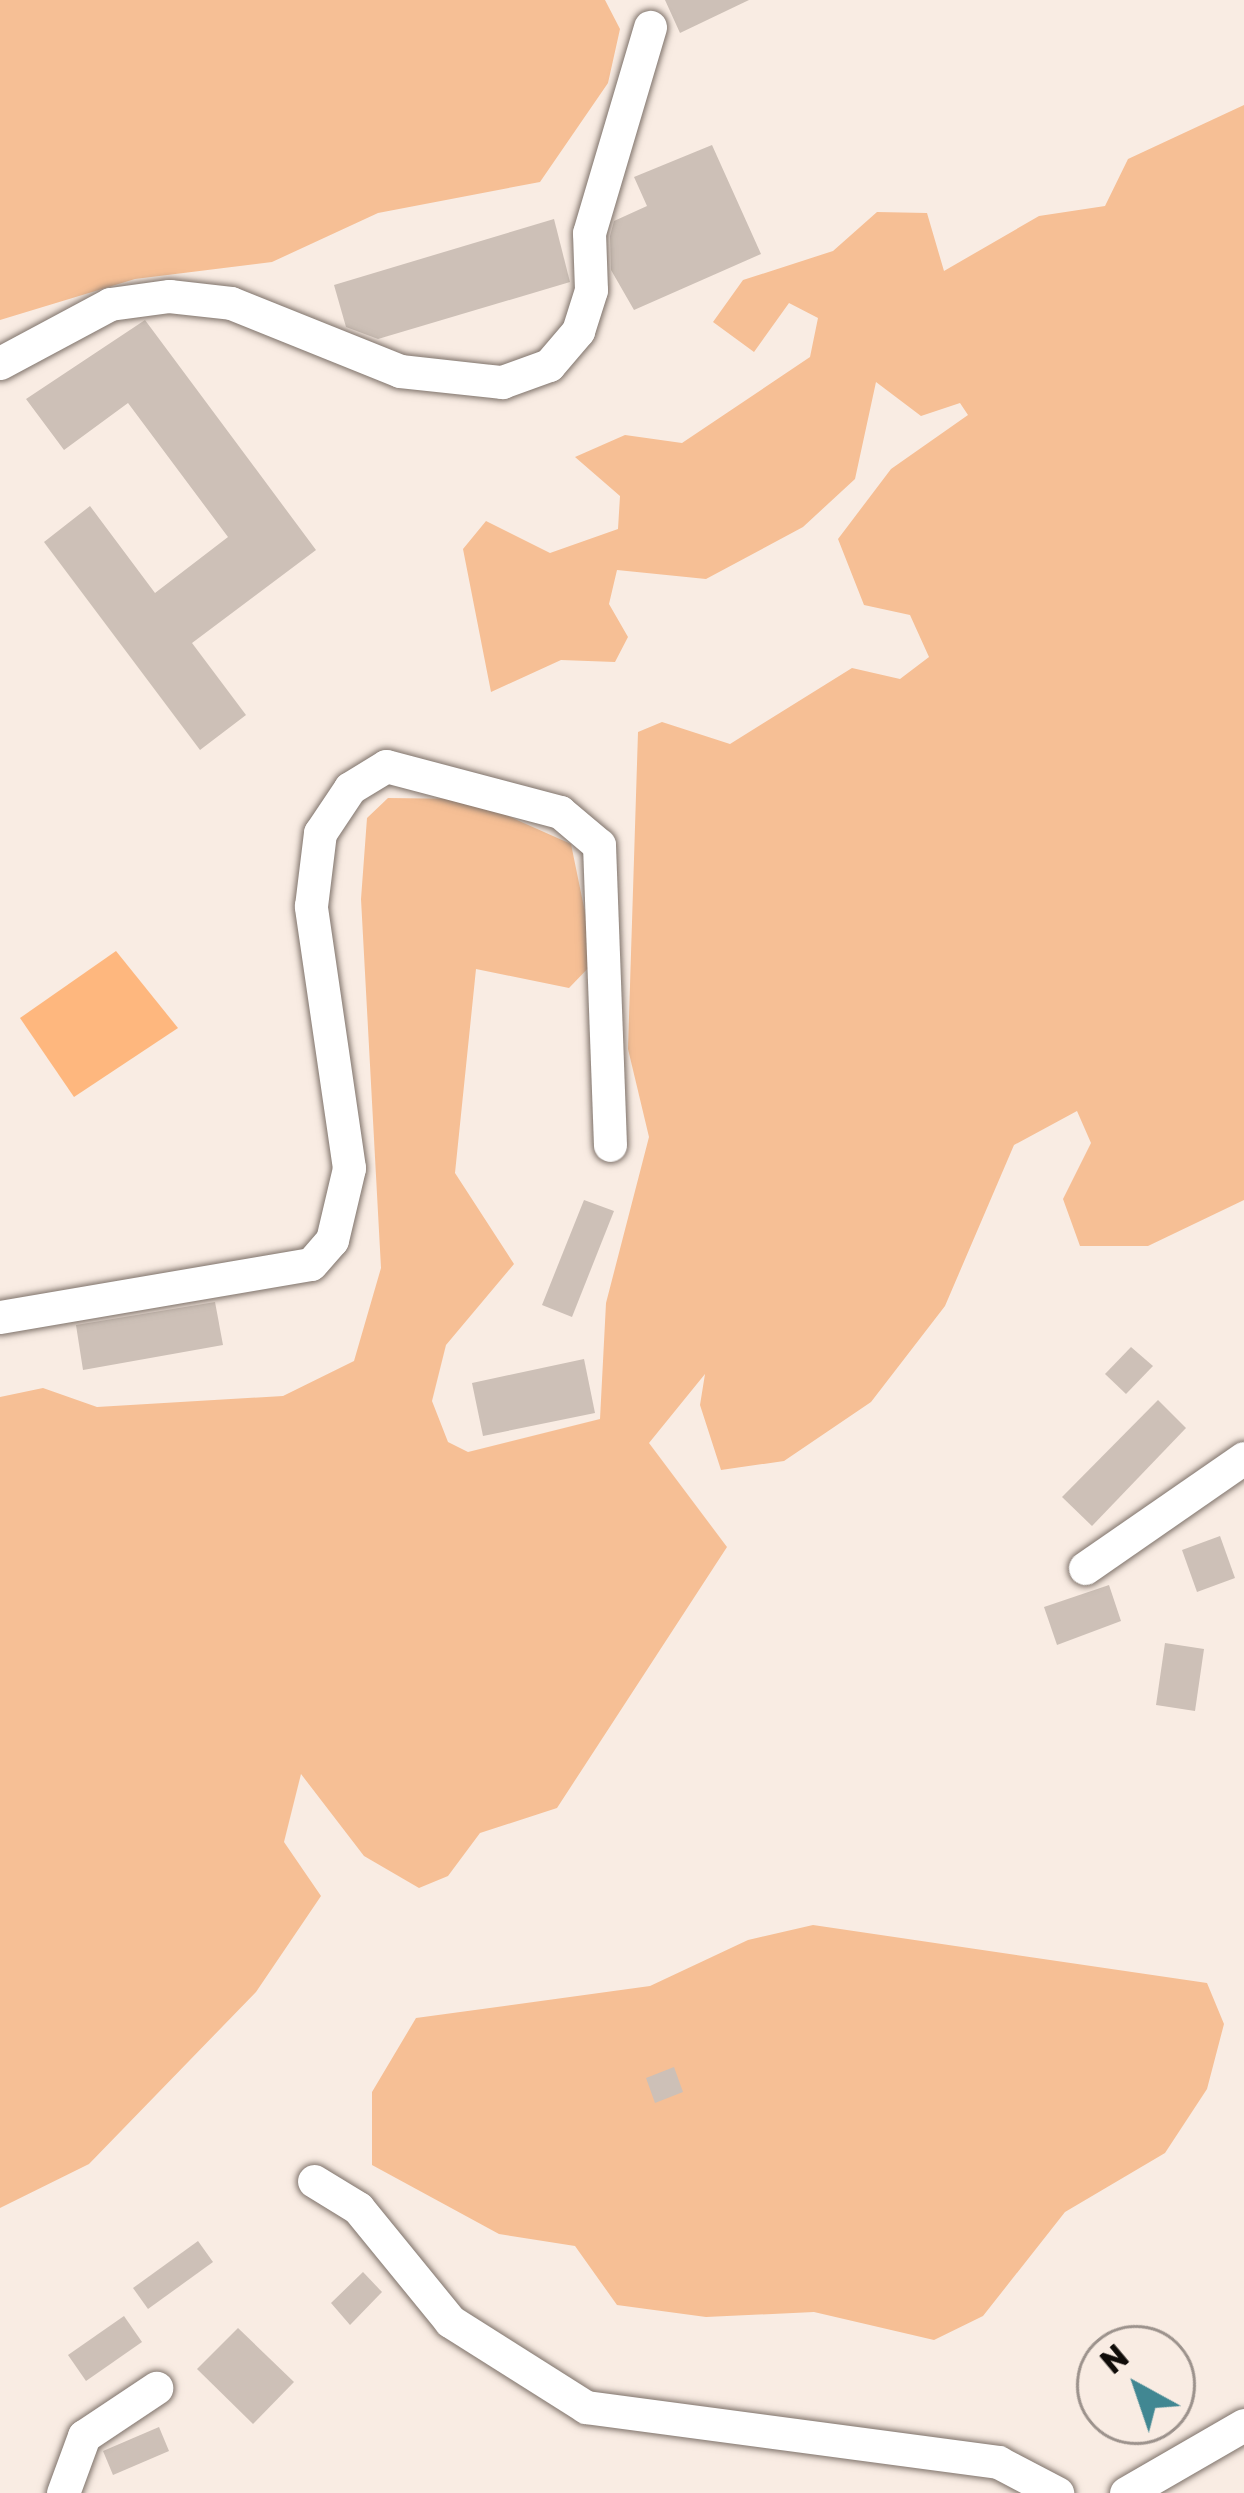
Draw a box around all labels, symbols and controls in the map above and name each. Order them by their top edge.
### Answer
north arrow [1076,2325,1196,2445]
text: N [1093,2337,1136,2382]

